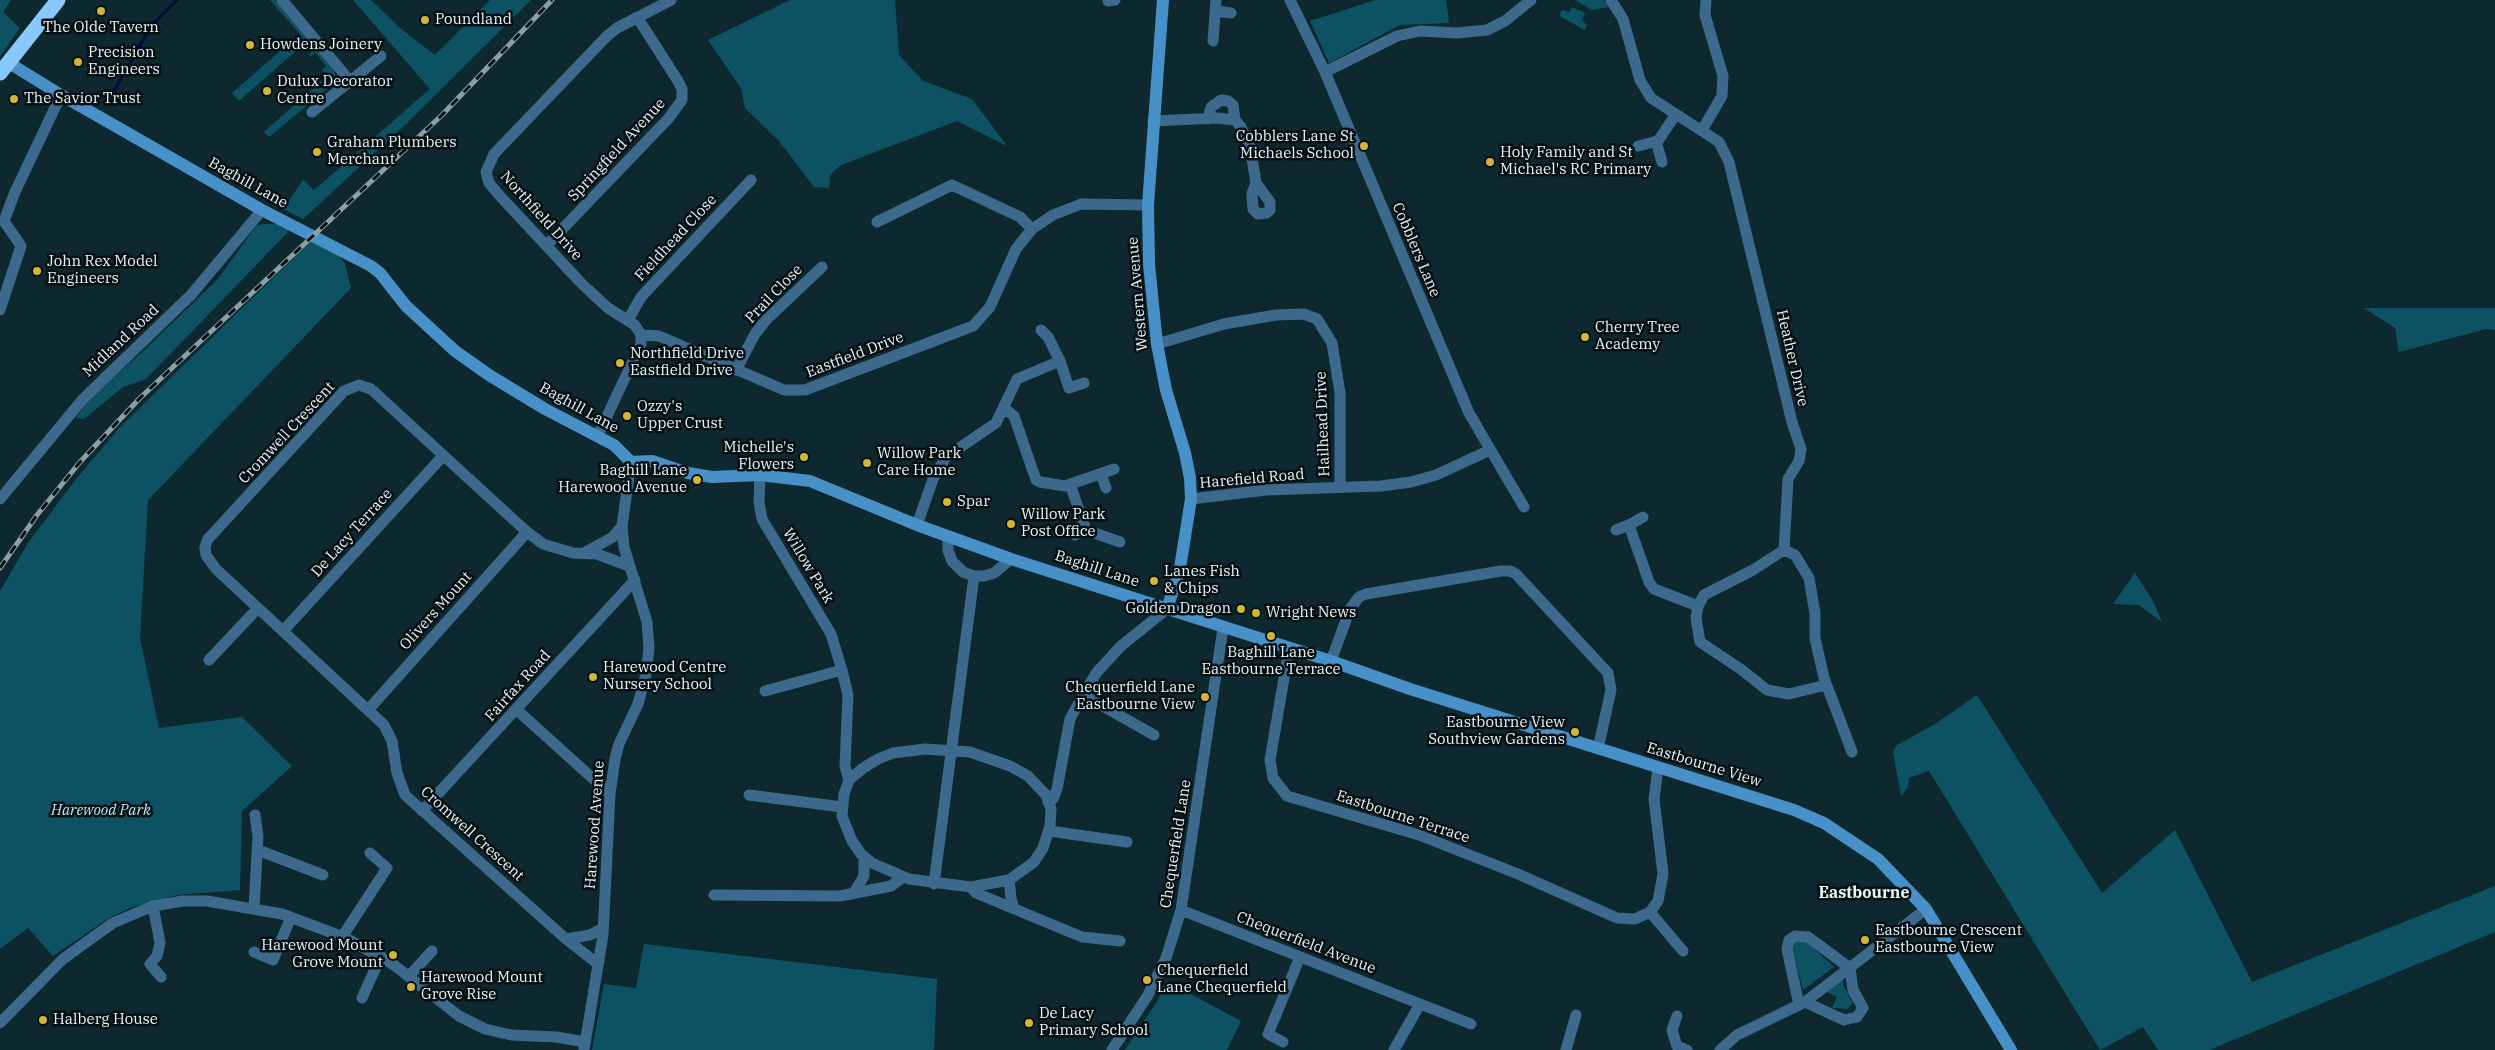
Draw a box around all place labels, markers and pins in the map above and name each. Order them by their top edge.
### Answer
marker: The Olde Tavern [95,5,107,17]
place label: Poundland [435,11,512,29]
marker: Poundland [419,14,431,26]
place label: The Olde Tavern [43,19,159,37]
place label: Howdens Joinery [260,36,382,54]
marker: Howdens Joinery [244,39,256,51]
place label: Precision Engineers [88,44,160,79]
marker: Precision Engineers [72,56,84,68]
place label: Dulux Decorator Centre [277,73,392,108]
marker: Dulux Decorator Centre [261,85,273,97]
place label: The Savior Trust [24,90,141,108]
marker: The Savior Trust [8,93,20,105]
place label: Cobblers Lane St Michaels School [1236,128,1354,163]
place label: Graham Plumbers Merchant [327,134,457,169]
marker: Cobblers Lane St Michaels School [1358,140,1370,152]
place label: Holy Family and St Michael's RC Primary [1500,144,1651,179]
marker: Graham Plumbers Merchant [311,146,323,158]
marker: Holy Family and St Michael's RC Primary [1484,156,1496,168]
place label: John Rex Model Engineers [47,253,158,288]
marker: John Rex Model Engineers [31,265,43,277]
place label: Cherry Tree Academy [1595,319,1680,354]
marker: Cherry Tree Academy [1579,331,1591,343]
place label: Northfield Drive Eastfield Drive [630,345,744,380]
marker: Northfield Drive Eastfield Drive [614,357,626,369]
place label: Ozzy's Upper Crust [637,398,723,433]
marker: Ozzy's Upper Crust [621,410,633,422]
place label: Michelle's Flowers [723,439,794,474]
place label: Willow Park Care Home [877,445,961,480]
marker: Michelle's Flowers [798,451,810,463]
marker: Willow Park Care Home [861,457,873,469]
place label: Baghill Lane Harewood Avenue [558,462,687,497]
marker: Baghill Lane Harewood Avenue [691,474,703,486]
place label: Spar [957,493,990,511]
marker: Spar [941,496,953,508]
place label: Willow Park Post Office [1021,506,1105,541]
marker: Willow Park Post Office [1005,518,1017,530]
place label: Lanes Fish & Chips [1164,563,1240,598]
marker: Lanes Fish & Chips [1148,575,1160,587]
place label: Golden Dragon [1126,600,1231,618]
marker: Golden Dragon [1235,603,1247,615]
place label: Wright News [1266,604,1356,622]
marker: Wright News [1250,607,1262,619]
marker: Baghill Lane Eastbourne Terrace [1265,630,1277,642]
place label: Baghill Lane Eastbourne Terrace [1201,644,1341,679]
place label: Harewood Centre Nursery School [603,659,726,694]
marker: Harewood Centre Nursery School [587,671,599,683]
place label: Chequerfield Lane Eastbourne View [1065,679,1195,714]
marker: Chequerfield Lane Eastbourne View [1199,691,1211,703]
place label: Eastbourne View Southview Gardens [1428,714,1565,749]
marker: Eastbourne View Southview Gardens [1569,726,1581,738]
place label: Eastbourne Crescent Eastbourne View [1875,922,2022,957]
marker: Eastbourne Crescent Eastbourne View [1859,934,1871,946]
place label: Harewood Mount Grove Mount [261,937,383,972]
marker: Harewood Mount Grove Mount [387,949,399,961]
place label: Chequerfield Lane Chequerfield [1157,962,1287,997]
place label: Harewood Mount Grove Rise [421,969,543,1004]
marker: Chequerfield Lane Chequerfield [1141,974,1153,986]
marker: Harewood Mount Grove Rise [405,981,417,993]
place label: De Lacy Primary School [1039,1005,1148,1040]
place label: Halberg House [53,1011,158,1029]
marker: Halberg House [37,1014,49,1026]
marker: De Lacy Primary School [1023,1017,1035,1029]

